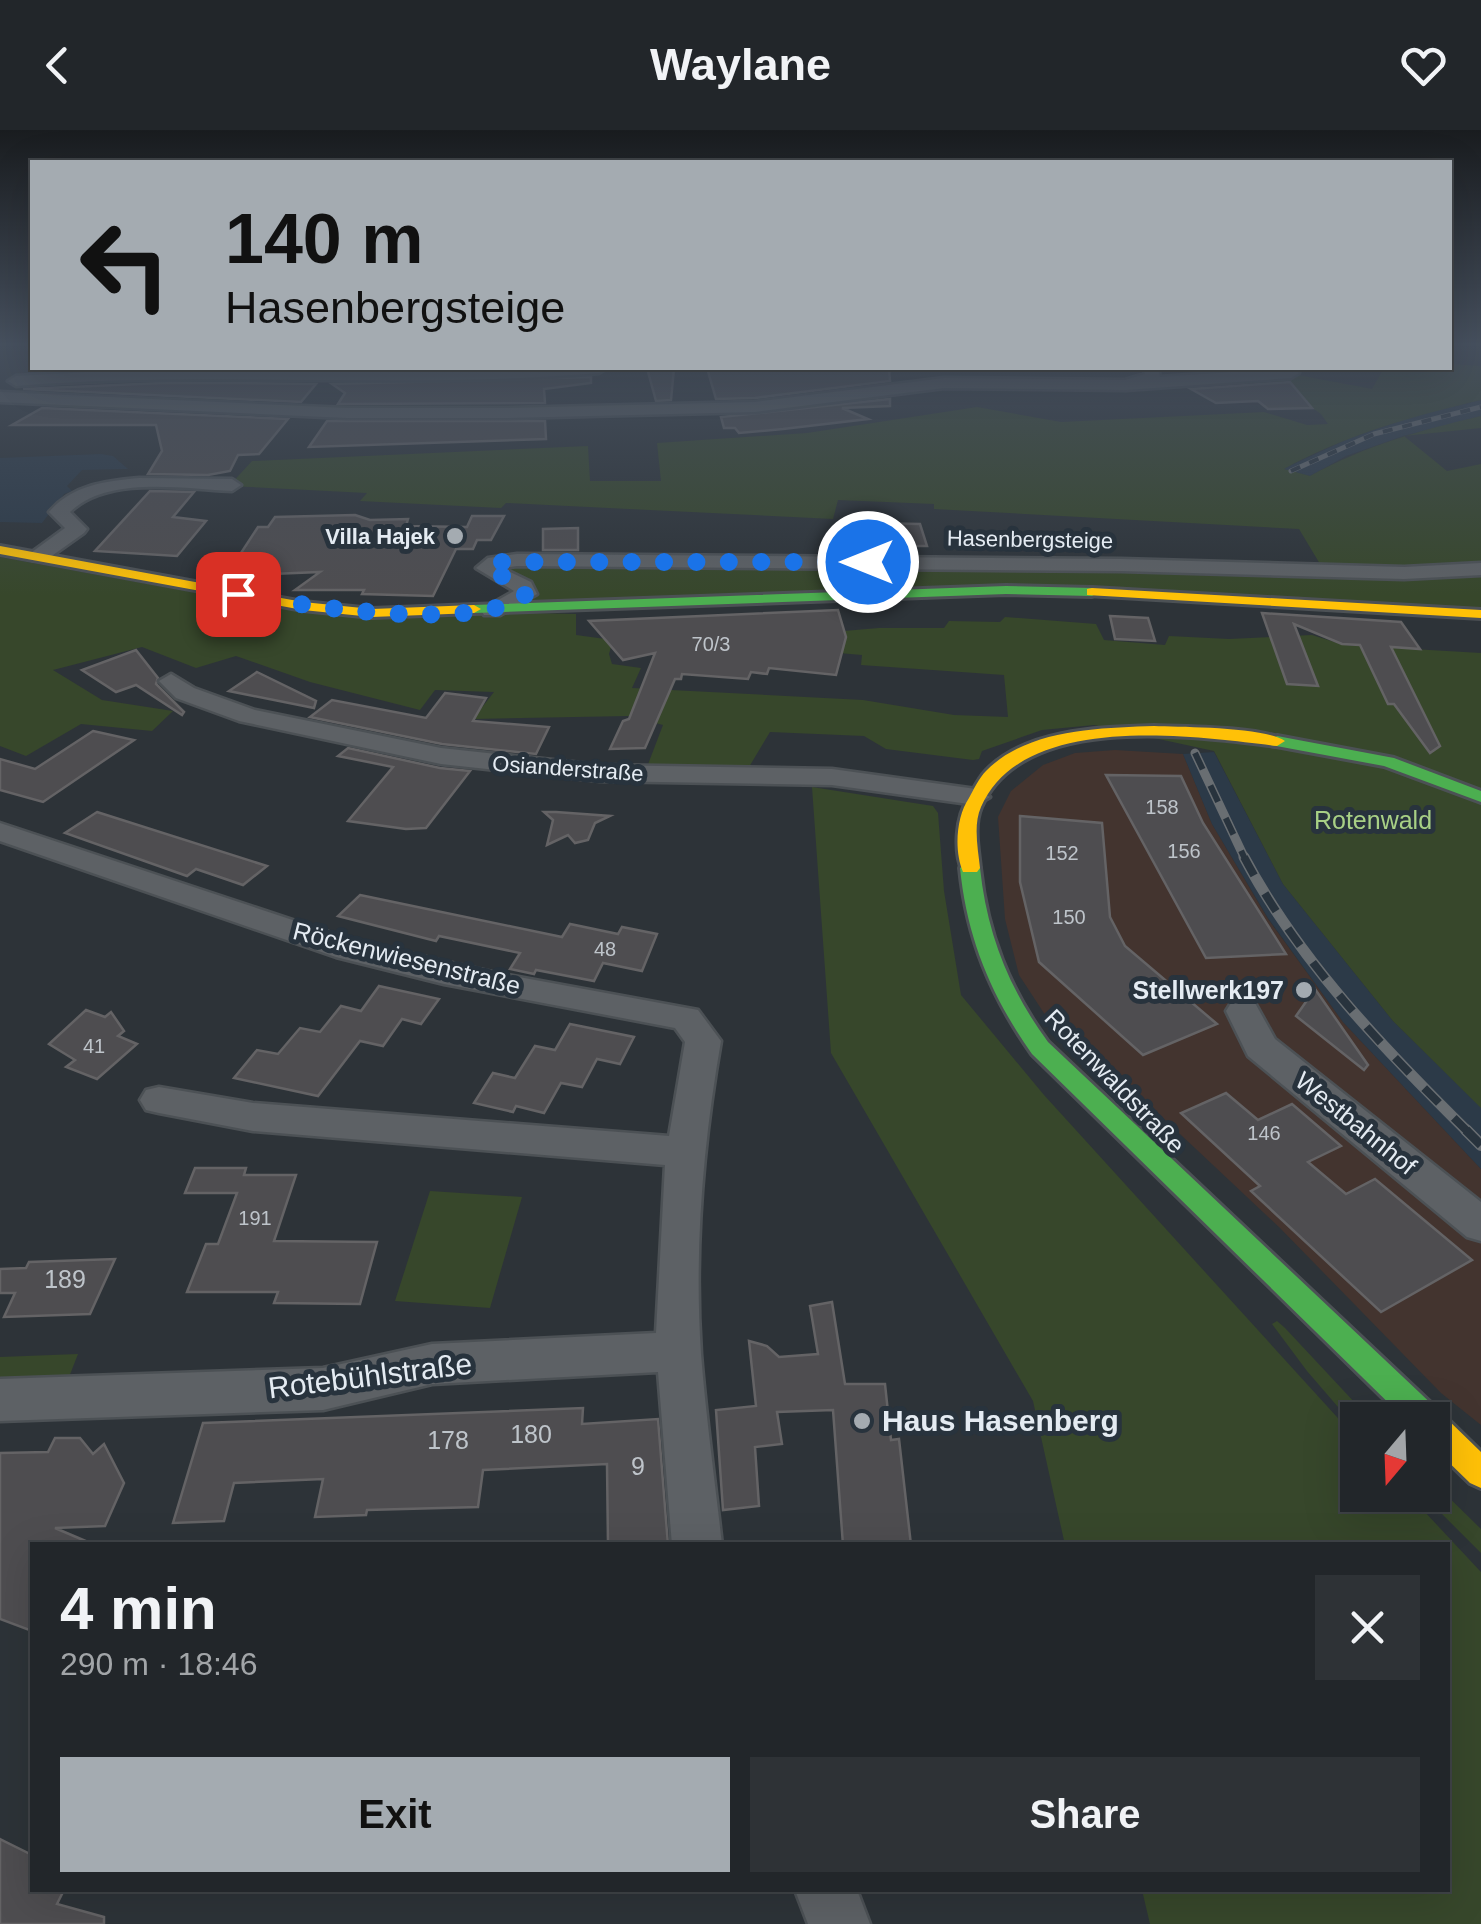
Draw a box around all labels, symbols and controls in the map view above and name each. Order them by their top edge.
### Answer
icon: back [30,38,85,93]
icon: heart [1396,38,1451,93]
text: Waylane [650,39,831,90]
icon: left [60,200,190,330]
text: 140 m [225,200,423,278]
text: Hasenbergsteige [225,282,565,333]
position arrow [816,510,920,614]
place label: Villa Hajek [325,524,436,549]
marker: Villa Hajek [444,525,466,547]
street label: Hasenbergsteige [947,526,1113,553]
pin [196,552,281,637]
icon: arrive [211,567,266,622]
house number: 70/3 [692,633,730,655]
street label: Osianderstraße [491,751,644,786]
house number: 158 [1145,796,1179,818]
park label: Rotenwald [1314,806,1432,834]
house number: 156 [1167,840,1201,862]
house number: 152 [1045,842,1079,864]
house number: 150 [1052,906,1086,928]
street label: Röckenwiesenstraße [290,916,524,1000]
house number: 48 [594,938,616,960]
place label: Stellwerk197 [1133,976,1284,1004]
marker: Stellwerk197 [1293,979,1315,1001]
street label: Rotenwaldstraße [1039,1003,1191,1159]
house number: 41 [83,1035,105,1057]
street label: Westbahnhof [1290,1066,1422,1180]
house number: 146 [1247,1122,1281,1144]
house number: 191 [238,1207,272,1229]
house number: 189 [44,1265,86,1293]
street label: Rotebühlstraße [266,1347,474,1404]
north arrow [1340,1402,1450,1512]
map controls [1340,1402,1450,1512]
place label: Haus Hasenberg [882,1404,1119,1437]
marker: Haus Hasenberg [851,1410,873,1432]
house number: 180 [510,1420,552,1448]
house number: 178 [427,1426,469,1454]
house number: 9 [631,1452,645,1480]
text: 4 min [60,1575,217,1642]
button: close [1315,1575,1420,1680]
text: 290 m · 18:46 [60,1646,257,1682]
button: Exit [60,1757,730,1872]
button: Share [750,1757,1420,1872]

